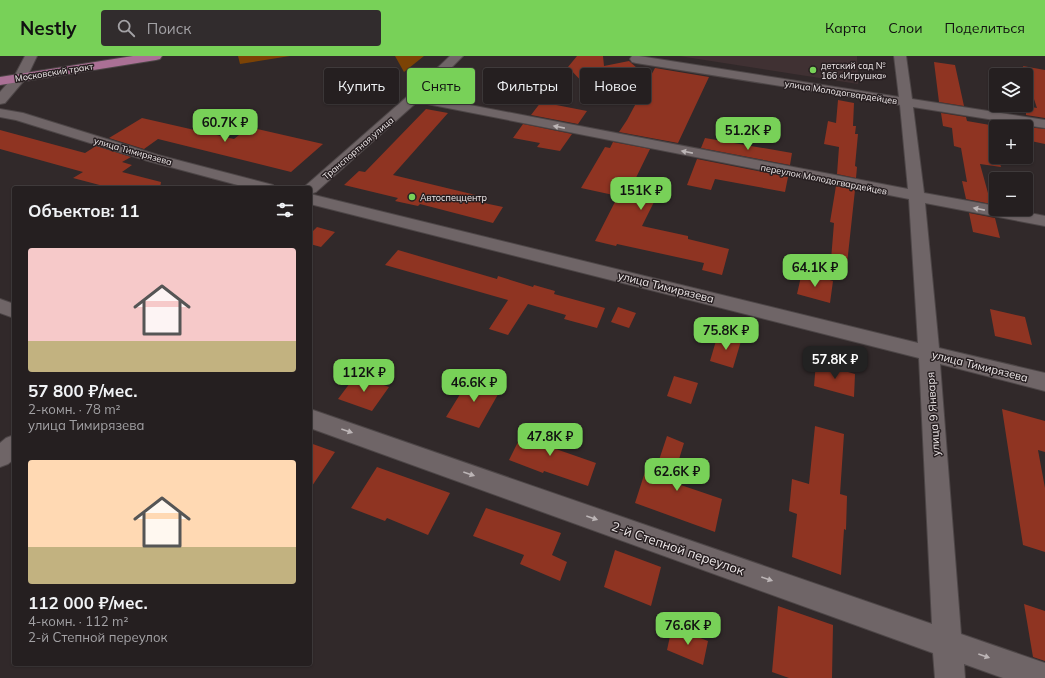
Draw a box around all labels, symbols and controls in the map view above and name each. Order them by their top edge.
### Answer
search box [101,10,381,46]
text: Nestly [20,16,77,40]
icon: search [115,17,137,39]
text: Поиск [147,19,191,38]
text: Карта [825,19,866,37]
text: Слои [888,19,923,37]
text: Поделиться [945,19,1025,37]
street label: Московский тракт [14,60,95,84]
place label: детский сад № 166 «Игрушка» [821,60,886,82]
marker: детский сад № 166 «Игрушка» [808,65,818,75]
chip: Купить [324,68,399,104]
chip: Снять [407,68,475,104]
chip: Фильтры [483,68,572,104]
chip: Новое [580,68,651,104]
map controls [989,68,1033,216]
button: layers [989,68,1033,112]
street label: улица Молодогвардейцев [784,78,898,107]
pin: 60.7K ₽ [188,109,262,143]
text: 60.7K ₽ [202,114,248,130]
street label: Транспортная улица [320,114,396,183]
pin: 51.2K ₽ [711,117,785,151]
button: + [989,120,1033,164]
text: 51.2K ₽ [725,122,771,138]
one-way arrow [553,123,565,129]
street label: улица Тимирязева [92,135,173,168]
one-way arrow [681,148,693,154]
street label: переулок Молодогвардейцев [760,161,888,198]
button: − [989,172,1033,216]
pin: 151K ₽ [608,177,674,211]
text: 151K ₽ [619,182,663,198]
marker: Автоспеццентр [407,192,417,202]
place label: Автоспеццентр [420,192,487,203]
icon: filters [274,199,296,221]
text: Объектов: 11 [28,200,140,221]
one-way arrow [973,205,985,211]
pin: 64.1K ₽ [778,254,852,288]
text: 64.1K ₽ [792,259,838,275]
street label: улица Тимирязева [617,268,715,306]
icon: home [126,274,198,346]
pin: 75.8K ₽ [689,317,763,351]
text: 75.8K ₽ [703,322,749,338]
pin: 57.8K ₽ [798,346,872,380]
street label: улица Тимирязева [931,347,1029,385]
text: 57.8K ₽ [812,351,858,367]
pin: 112K ₽ [331,359,397,393]
text: 112K ₽ [342,364,386,380]
pin: 46.6K ₽ [437,369,511,403]
street label: улица 9 Января [923,372,943,456]
text: 46.6K ₽ [451,374,497,390]
text: 57 800 ₽/мес. [28,380,137,401]
text: 2-комн. · 78 m² [28,401,121,417]
text: улица Тимирязева [28,417,144,433]
pin: 47.8K ₽ [513,423,587,457]
one-way arrow [341,428,353,434]
text: 47.8K ₽ [527,428,573,444]
pin: 62.6K ₽ [640,458,714,492]
text: 62.6K ₽ [654,463,700,479]
one-way arrow [464,472,476,478]
icon: home [126,486,198,558]
one-way arrow [586,515,598,521]
street label: 2-й Степной переулок [609,518,747,578]
one-way arrow [762,577,774,583]
text: 112 000 ₽/мес. [28,592,148,613]
pin: 76.6K ₽ [651,612,725,646]
text: 4-комн. · 112 m² [28,613,128,629]
text: 76.6K ₽ [665,617,711,633]
text: 2-й Степной переулок [28,629,167,645]
one-way arrow [979,653,991,659]

